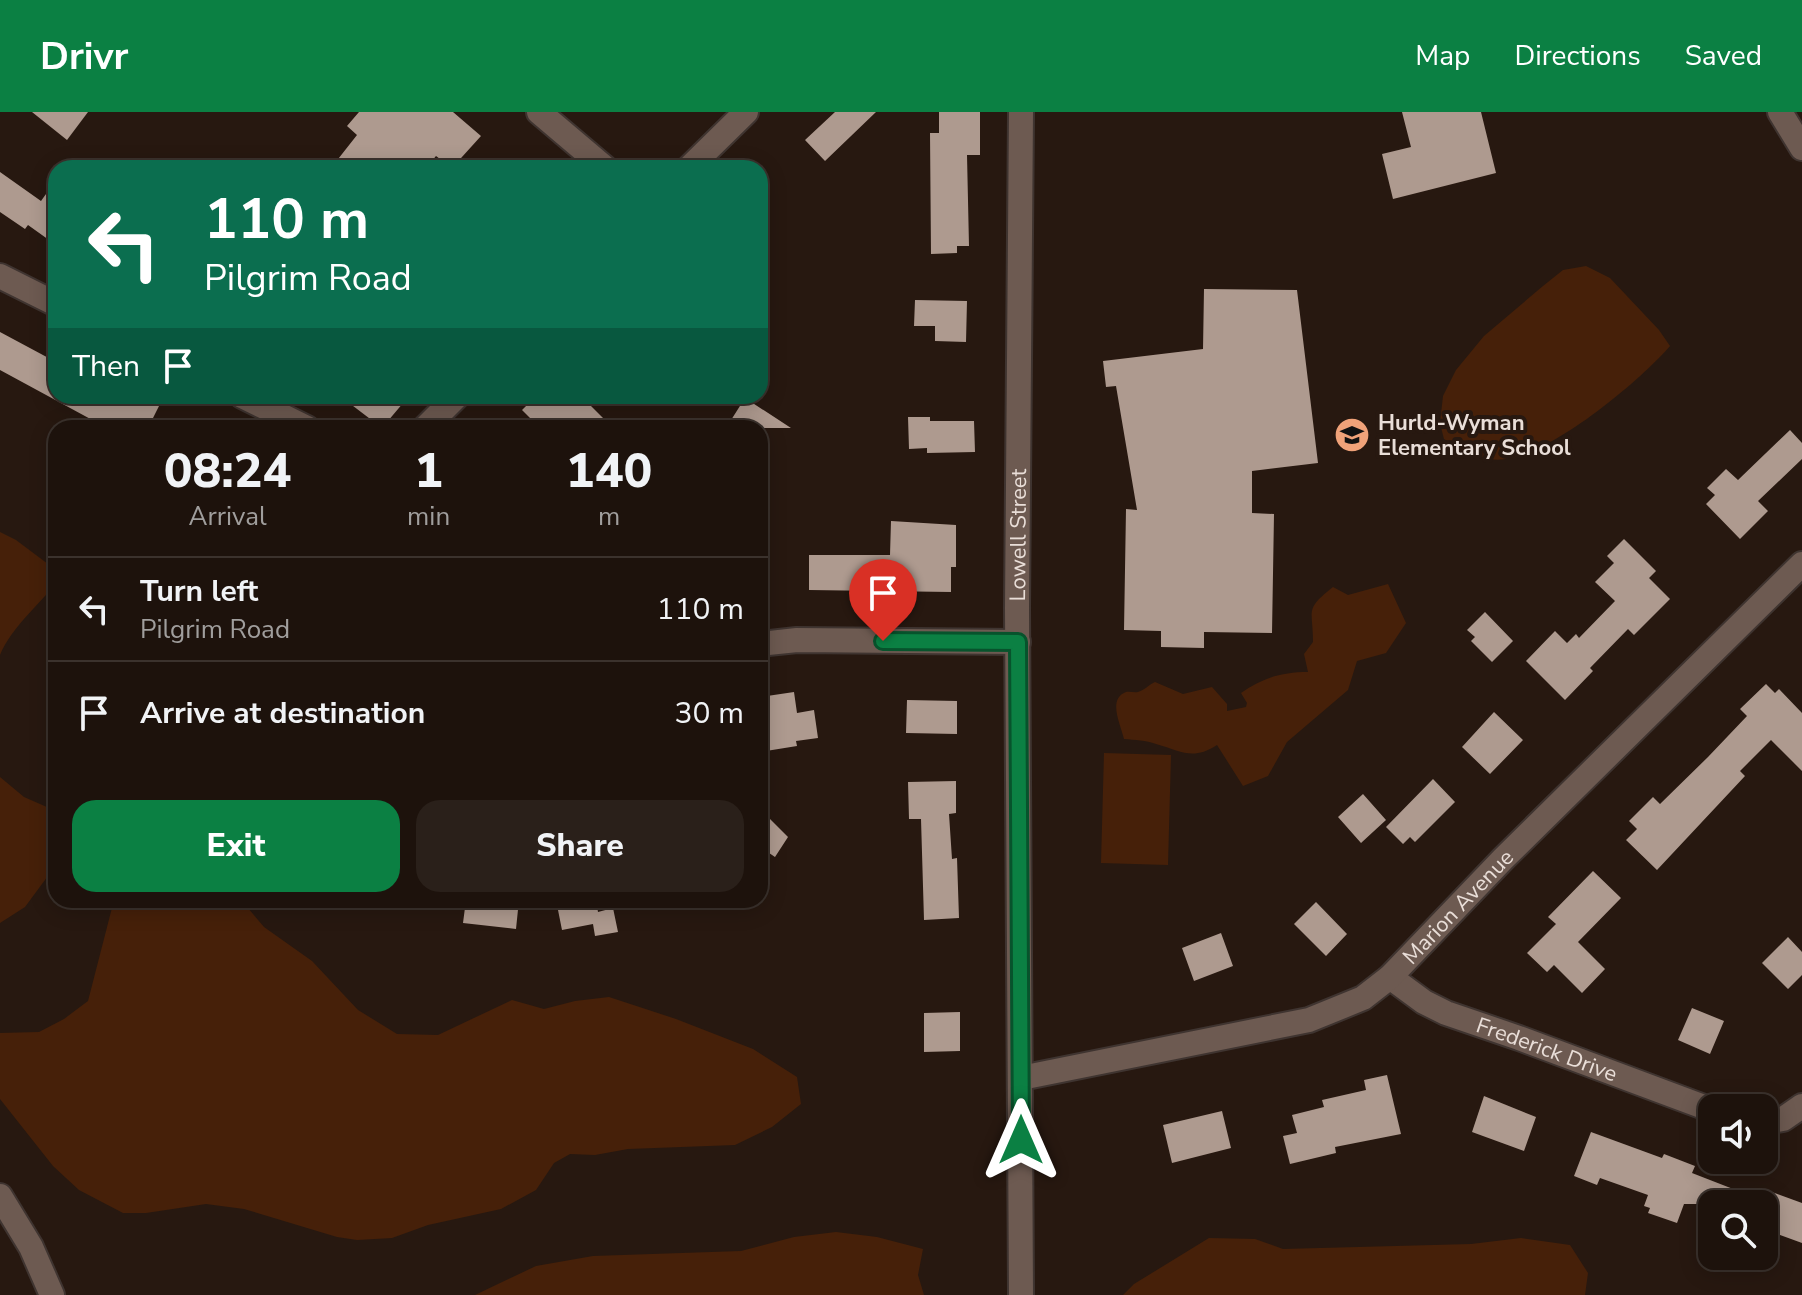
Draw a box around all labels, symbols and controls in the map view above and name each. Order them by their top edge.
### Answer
text: Drivr [40,31,128,82]
text: Map [1415,37,1470,75]
text: Directions [1514,37,1641,75]
text: Saved [1685,37,1762,75]
text: 110 m [204,181,369,258]
icon: left [72,192,176,296]
text: Pilgrim Road [204,254,412,303]
icon: arrive [156,344,200,388]
text: Then [72,346,140,387]
place label: Hurld-Wyman Elementary School [1378,408,1571,463]
school or university icon: Hurld-Wyman Elementary School [1333,416,1371,454]
text: 08:24 [164,438,291,504]
text: 1 [414,438,443,504]
text: 140 [566,438,652,504]
street label: Lowell Street [1003,468,1034,602]
text: Arrival [188,499,267,534]
text: min [407,499,450,534]
text: m [598,499,620,534]
pin [849,559,917,641]
text: Turn left [140,571,258,612]
icon: arrive [861,571,905,615]
icon: left [72,587,116,631]
text: 110 m [657,589,744,630]
text: Pilgrim Road [140,612,290,647]
icon: arrive [72,691,116,735]
text: Arrive at destination [140,693,425,734]
text: 30 m [675,693,744,734]
button: Exit [72,800,400,892]
button: Share [416,800,744,892]
street label: Marion Avenue [1396,843,1520,971]
street label: Frederick Drive [1472,1011,1621,1089]
map controls [1698,1094,1778,1270]
button: sound [1698,1094,1778,1174]
position arrow [979,1098,1063,1182]
button: search [1698,1190,1778,1270]

